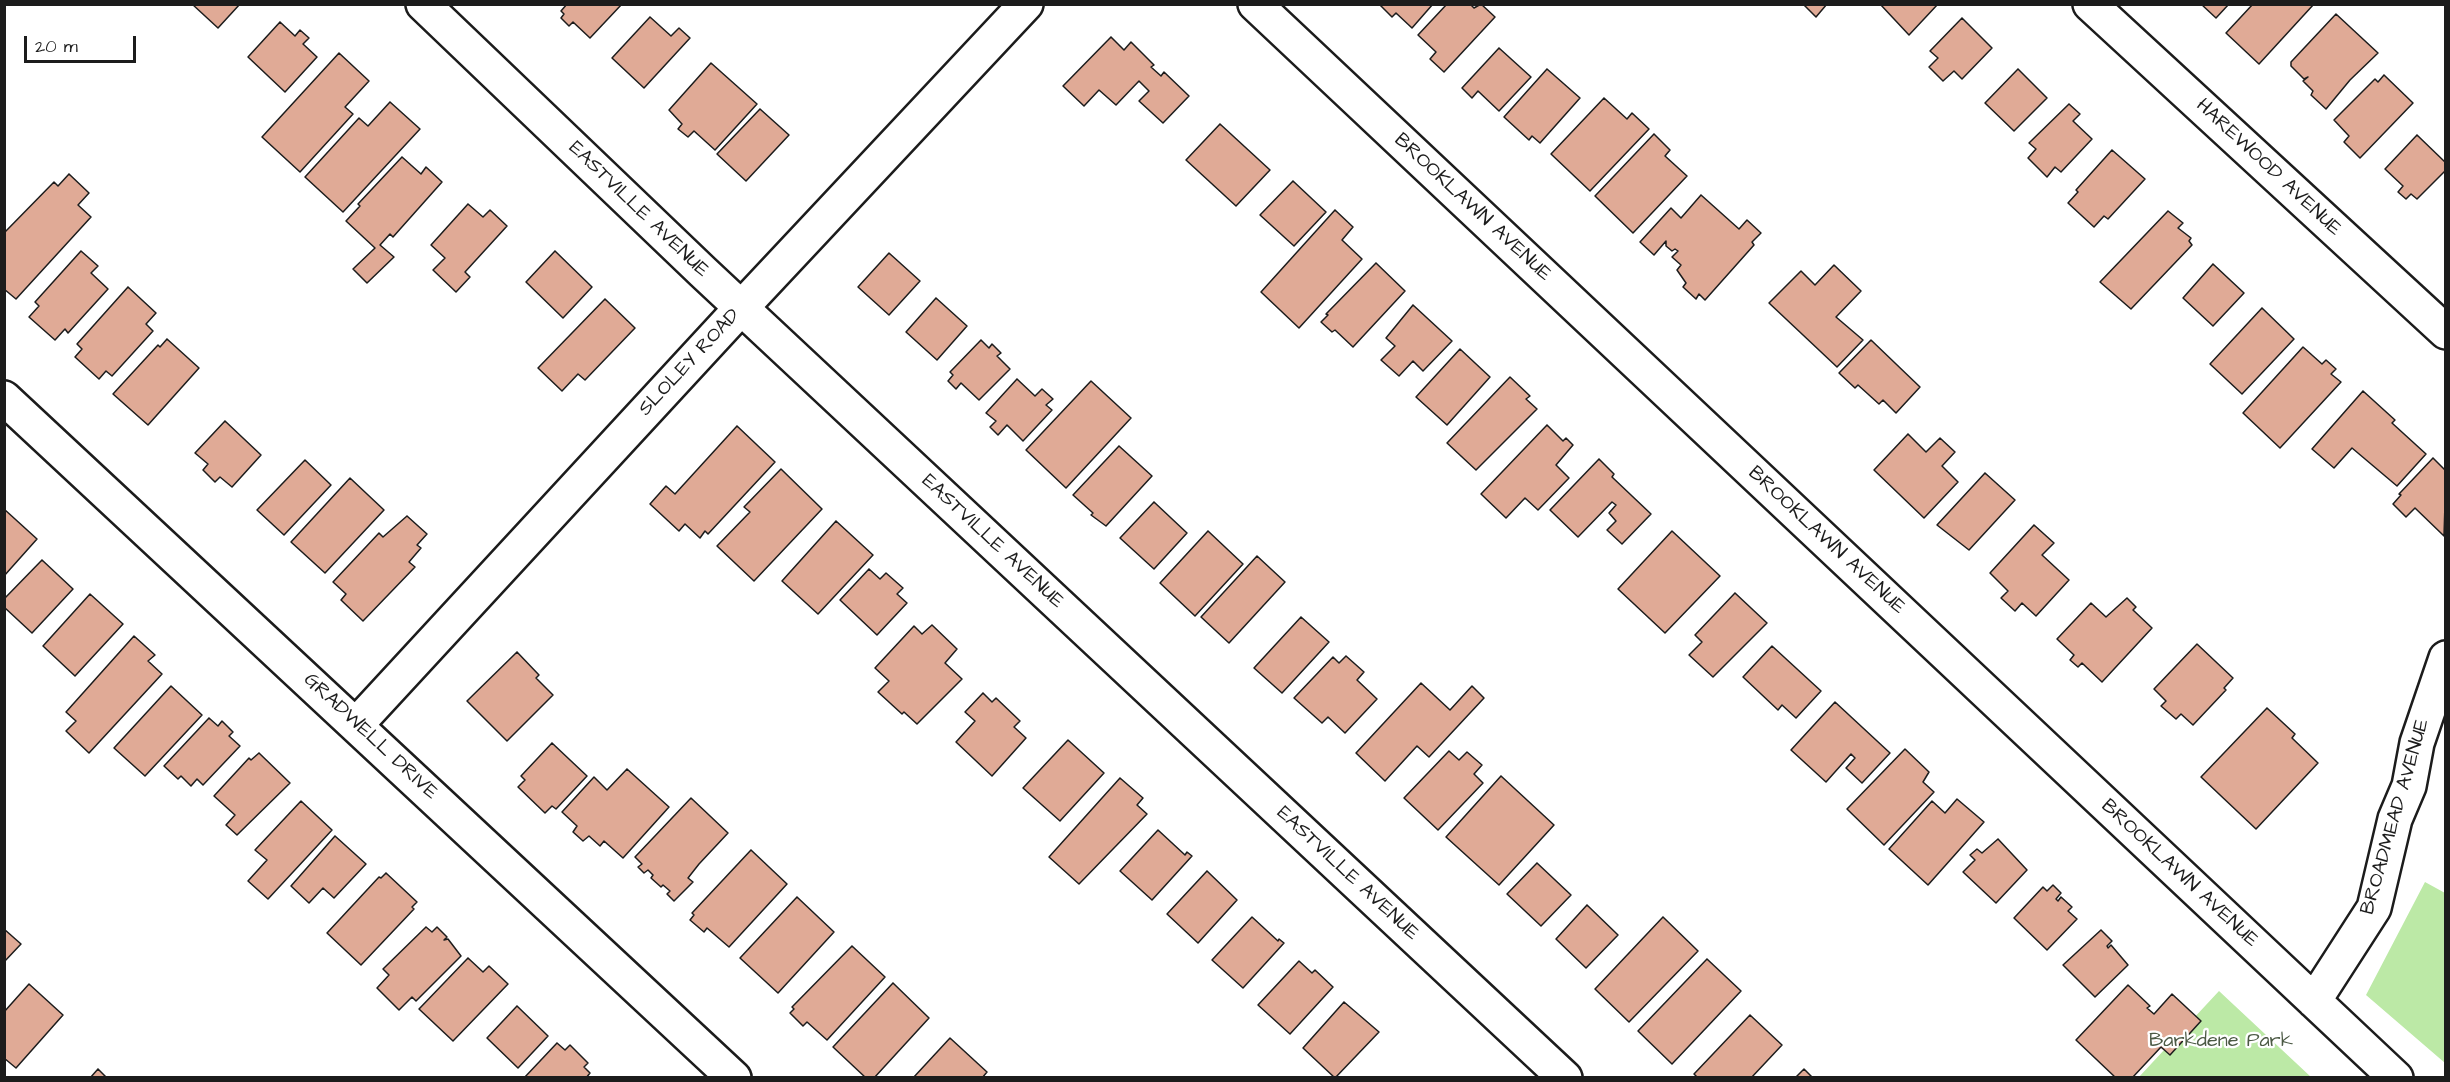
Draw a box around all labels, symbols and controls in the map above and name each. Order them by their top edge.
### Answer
scale bar [27,24,140,62]
text: 20 m [35,34,78,59]
street label: HAREWOOD AVENUE [2190,94,2346,242]
street label: BROOKLAWN AVENUE [1388,129,1556,287]
street label: EASTVILLE AVENUE [563,137,713,283]
street label: SLOLEY ROAD [634,304,746,422]
street label: BROOKLAWN AVENUE [1742,462,1910,620]
street label: EASTVILLE AVENUE [916,470,1068,614]
street label: GRADWELL DRIVE [298,669,442,805]
street label: BROADMEAD AVENUE [2357,716,2435,918]
street label: BROOKLAWN AVENUE [2095,795,2263,953]
street label: EASTVILLE AVENUE [1271,802,1423,946]
park label: Barkdene Park [2149,1030,2293,1054]

